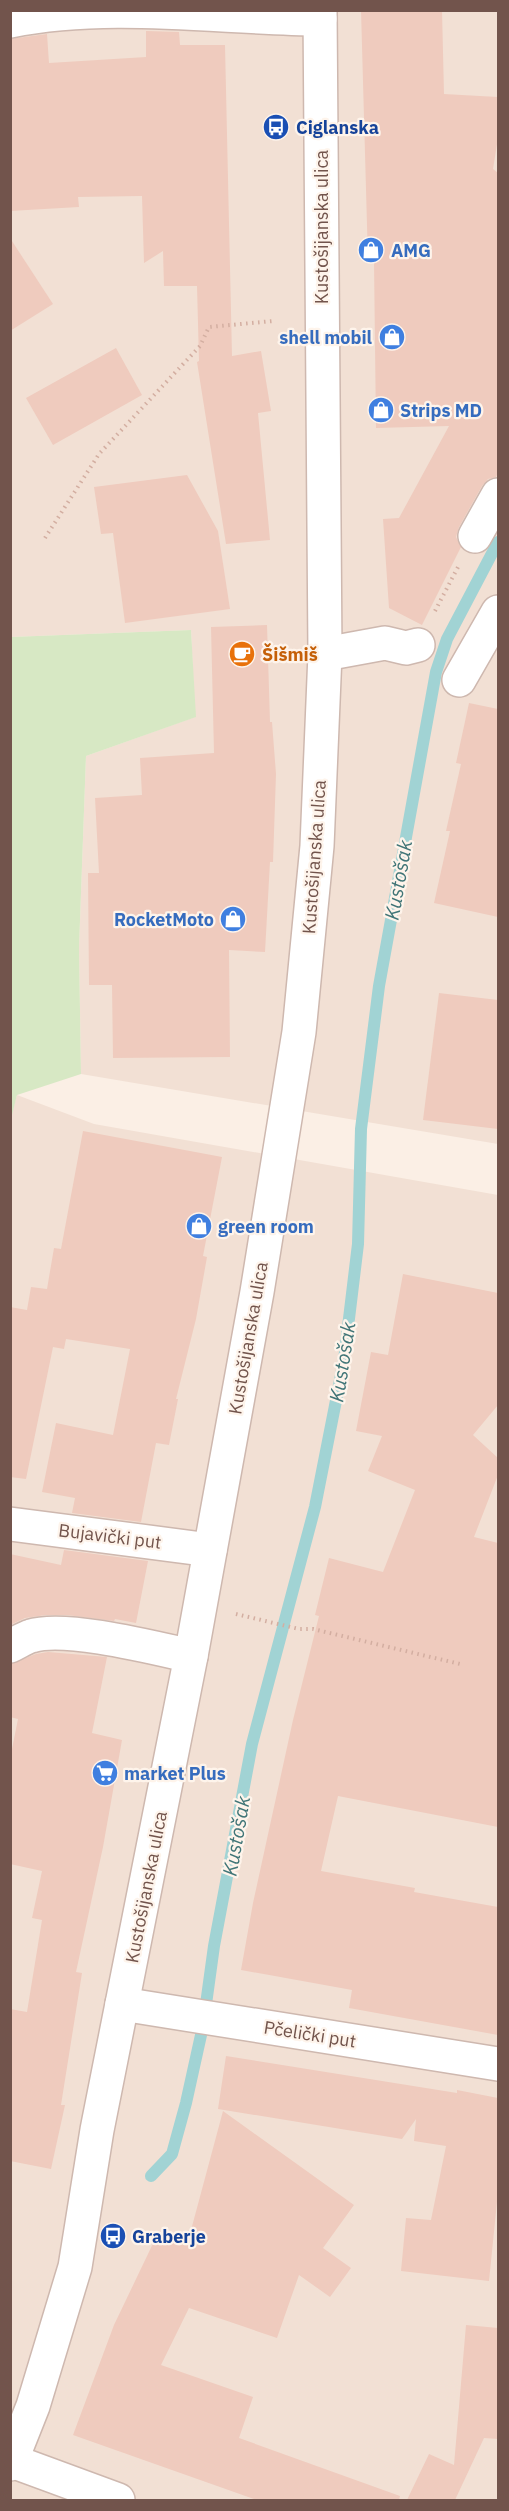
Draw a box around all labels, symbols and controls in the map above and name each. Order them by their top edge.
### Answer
bus stop icon: Ciglanska [261,112,291,142]
place label: Ciglanska [296,116,379,139]
street label: Kustošijanska ulica [310,149,333,304]
shop icon: AMG [356,235,386,265]
place label: AMG [391,239,431,262]
shop icon: shell mobil [377,322,407,352]
place label: shell mobil [279,326,373,349]
shop icon: Strips MD [366,395,396,425]
place label: Strips MD [400,399,482,422]
cafe icon: Šišmiš [227,639,257,669]
place label: Šišmiš [262,642,318,666]
street label: Kustošijanska ulica [297,779,331,935]
water label: Kustošak [378,837,418,922]
shop icon: RocketMoto [218,904,248,934]
place label: RocketMoto [114,908,214,931]
shop icon: green room [184,1211,214,1241]
place label: green room [218,1215,314,1238]
street label: Kustošijanska ulica [223,1260,273,1416]
water label: Kustošak [322,1319,362,1404]
street label: Bujavički put [57,1518,163,1554]
supermarket icon: market Plus [90,1758,120,1788]
place label: market Plus [124,1762,226,1785]
water label: Kustošak [216,1793,256,1878]
street label: Kustošijanska ulica [120,1809,172,1965]
street label: Pčelički put [262,2015,358,2053]
bus stop icon: Graberje [98,2221,128,2251]
place label: Graberje [132,2225,206,2248]

